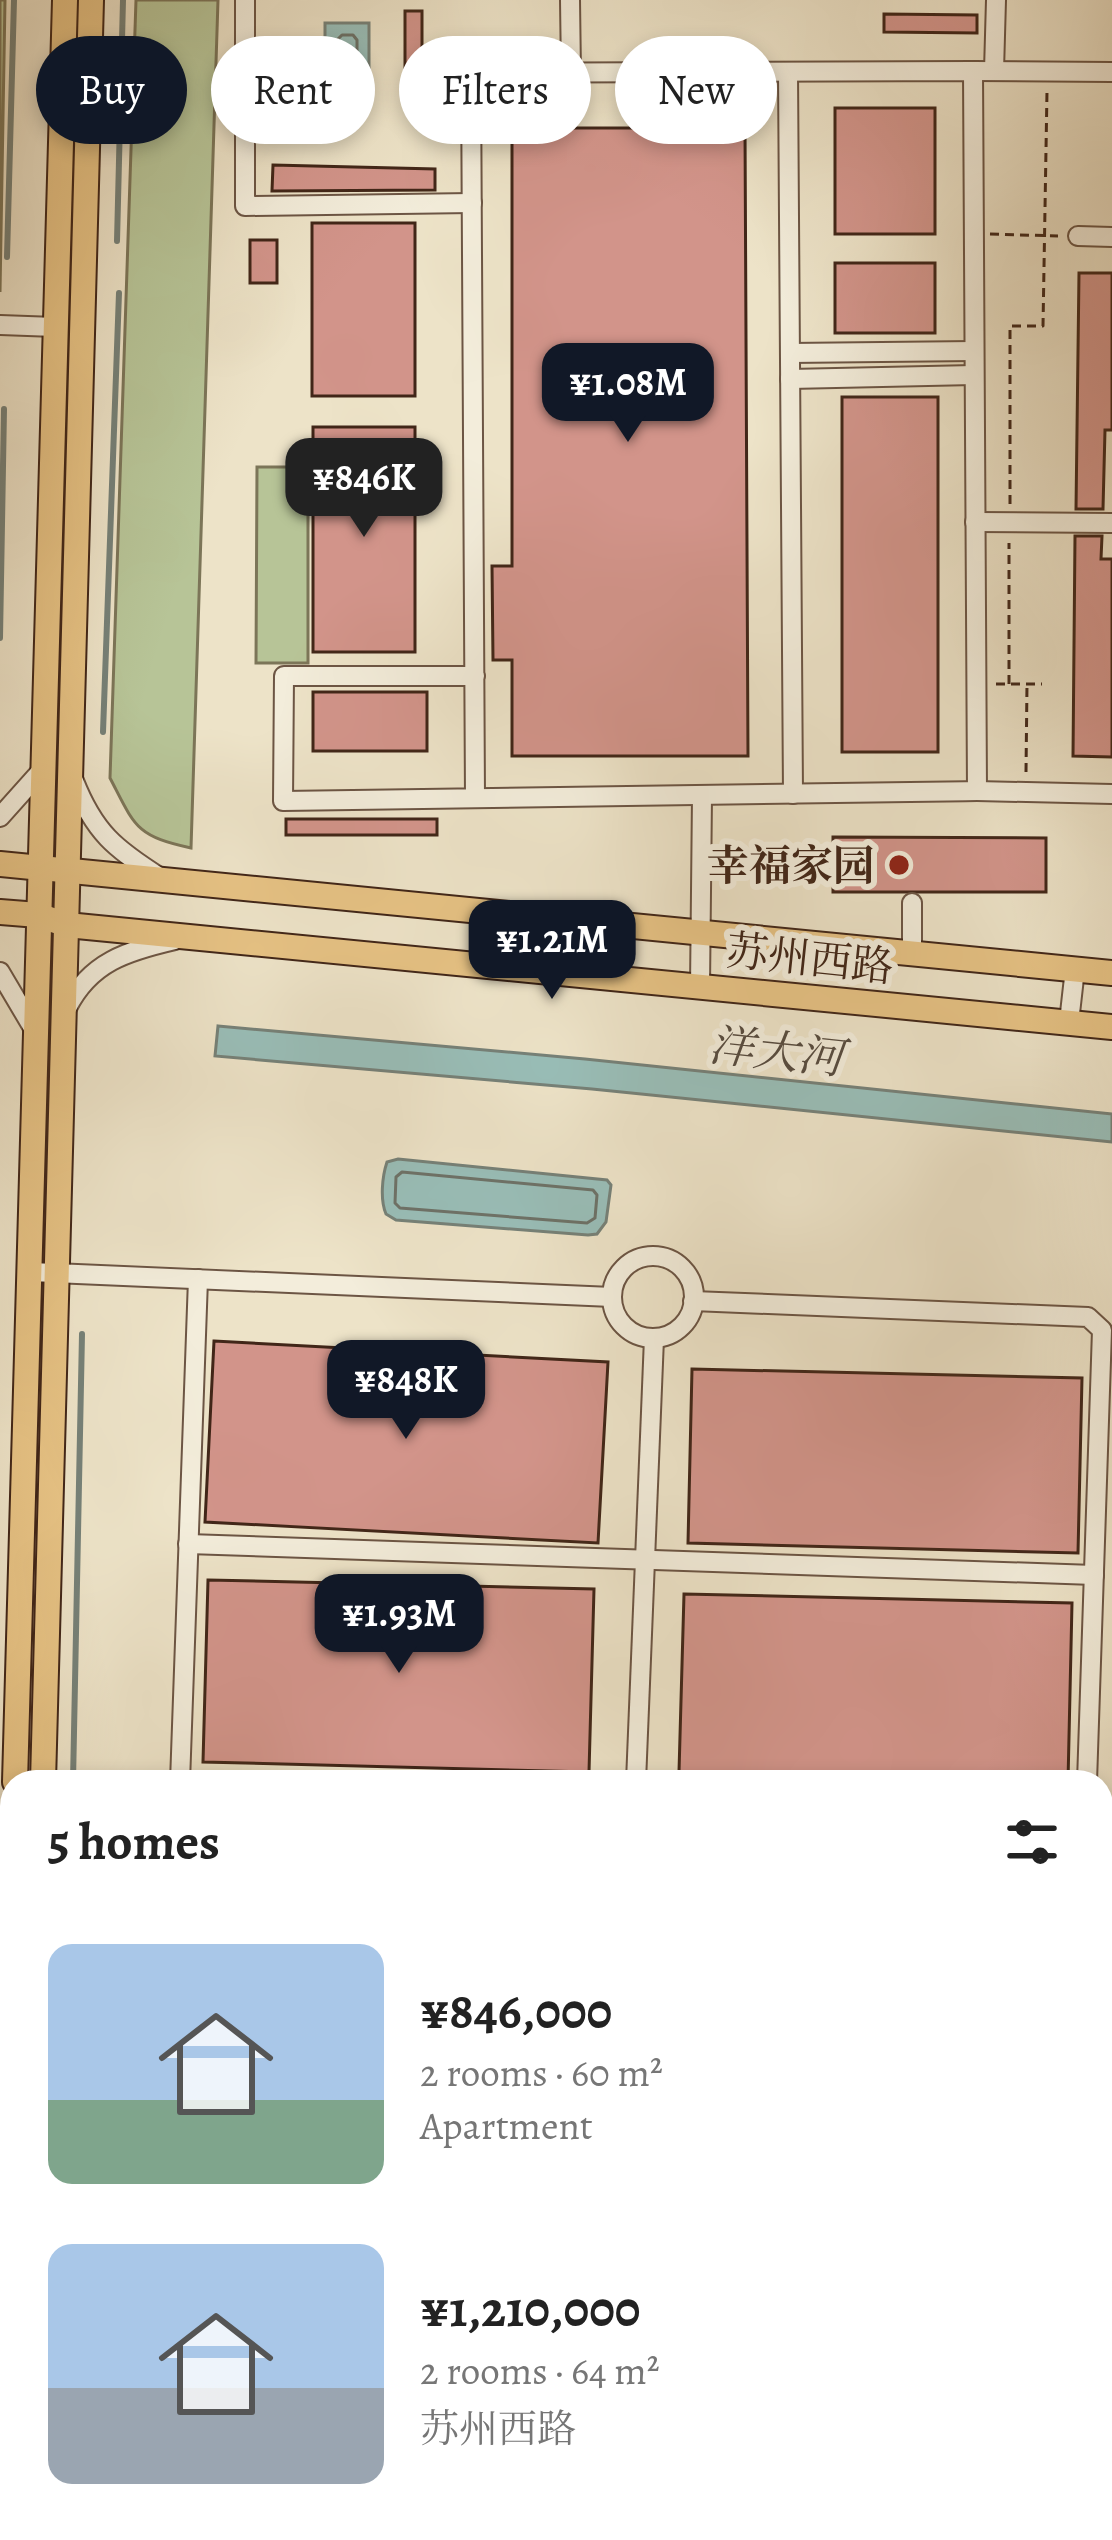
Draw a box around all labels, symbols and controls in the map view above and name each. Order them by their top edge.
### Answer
chip: Buy [36,36,187,144]
chip: Rent [211,36,375,144]
chip: Filters [399,36,591,144]
chip: New [615,36,777,144]
pin: ¥1.08M [530,343,726,445]
text: ¥1.08M [569,355,687,408]
pin: ¥846K [280,438,448,540]
text: ¥846K [312,450,416,503]
place label: 幸福家园 [707,837,875,894]
marker: 幸福家园 [886,852,912,878]
pin: ¥1.21M [454,900,650,1002]
text: ¥1.21M [496,912,608,965]
street label: 苏州西路 [723,921,896,996]
water label: 洋大河 [706,1014,853,1091]
pin: ¥848K [322,1340,490,1442]
text: ¥848K [354,1352,458,1405]
pin: ¥1.93M [301,1574,497,1676]
text: ¥1.93M [342,1586,456,1639]
text: 5 homes [48,1807,220,1877]
icon: filters [999,1809,1065,1875]
text: ¥846,000 [420,1976,612,2046]
icon: home [144,1992,288,2136]
text: 2 rooms · 60 m² [420,2046,663,2099]
text: Apartment [420,2099,593,2152]
text: ¥1,210,000 [420,2274,640,2344]
icon: home [144,2292,288,2436]
text: 2 rooms · 64 m² [420,2344,660,2397]
text: 苏州西路 [420,2402,576,2455]

